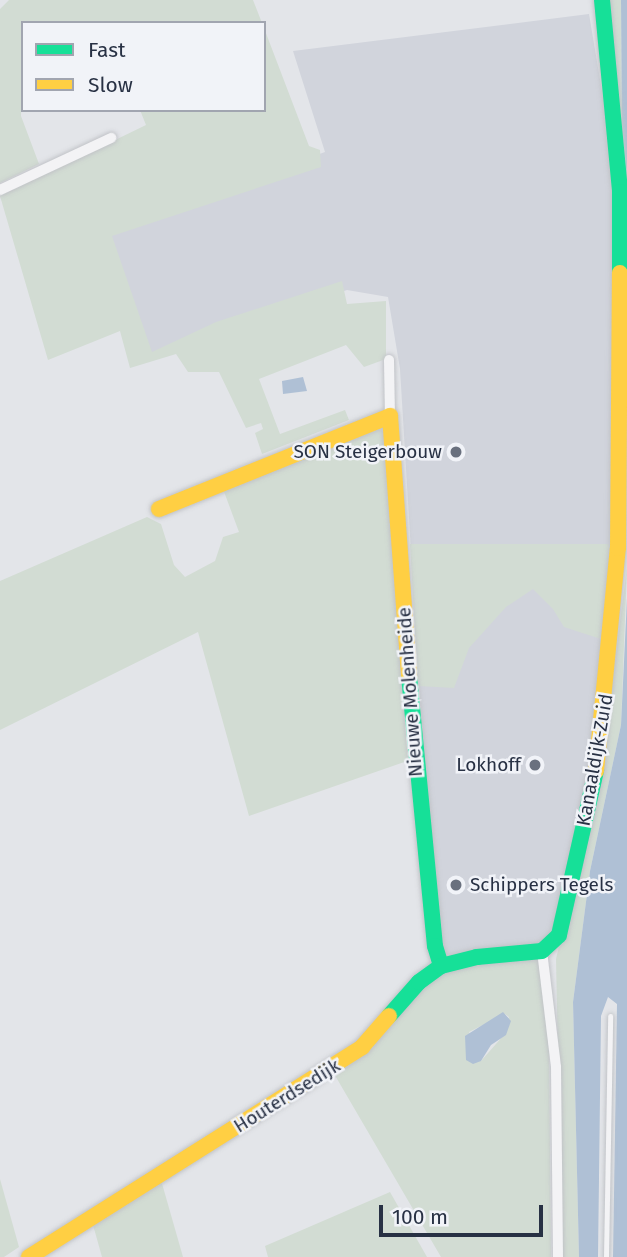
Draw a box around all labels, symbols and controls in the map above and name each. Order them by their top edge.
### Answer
legend [21,21,266,112]
text: Fast [88,37,126,63]
text: Slow [88,72,133,98]
place label: SON Steigerbouw [294,441,442,463]
marker: SON Steigerbouw [448,444,464,460]
street label: Nieuwe Molenheide [393,606,427,778]
street label: Kanaaldijk-Zuid [572,692,618,828]
place label: Lokhoff [456,754,521,776]
marker: Lokhoff [527,757,543,773]
place label: Schippers Tegels [470,874,613,896]
marker: Schippers Tegels [448,877,464,893]
street label: Houterdsedijk [230,1054,344,1138]
scale bar [382,1190,546,1234]
text: 100 m [392,1204,448,1230]

